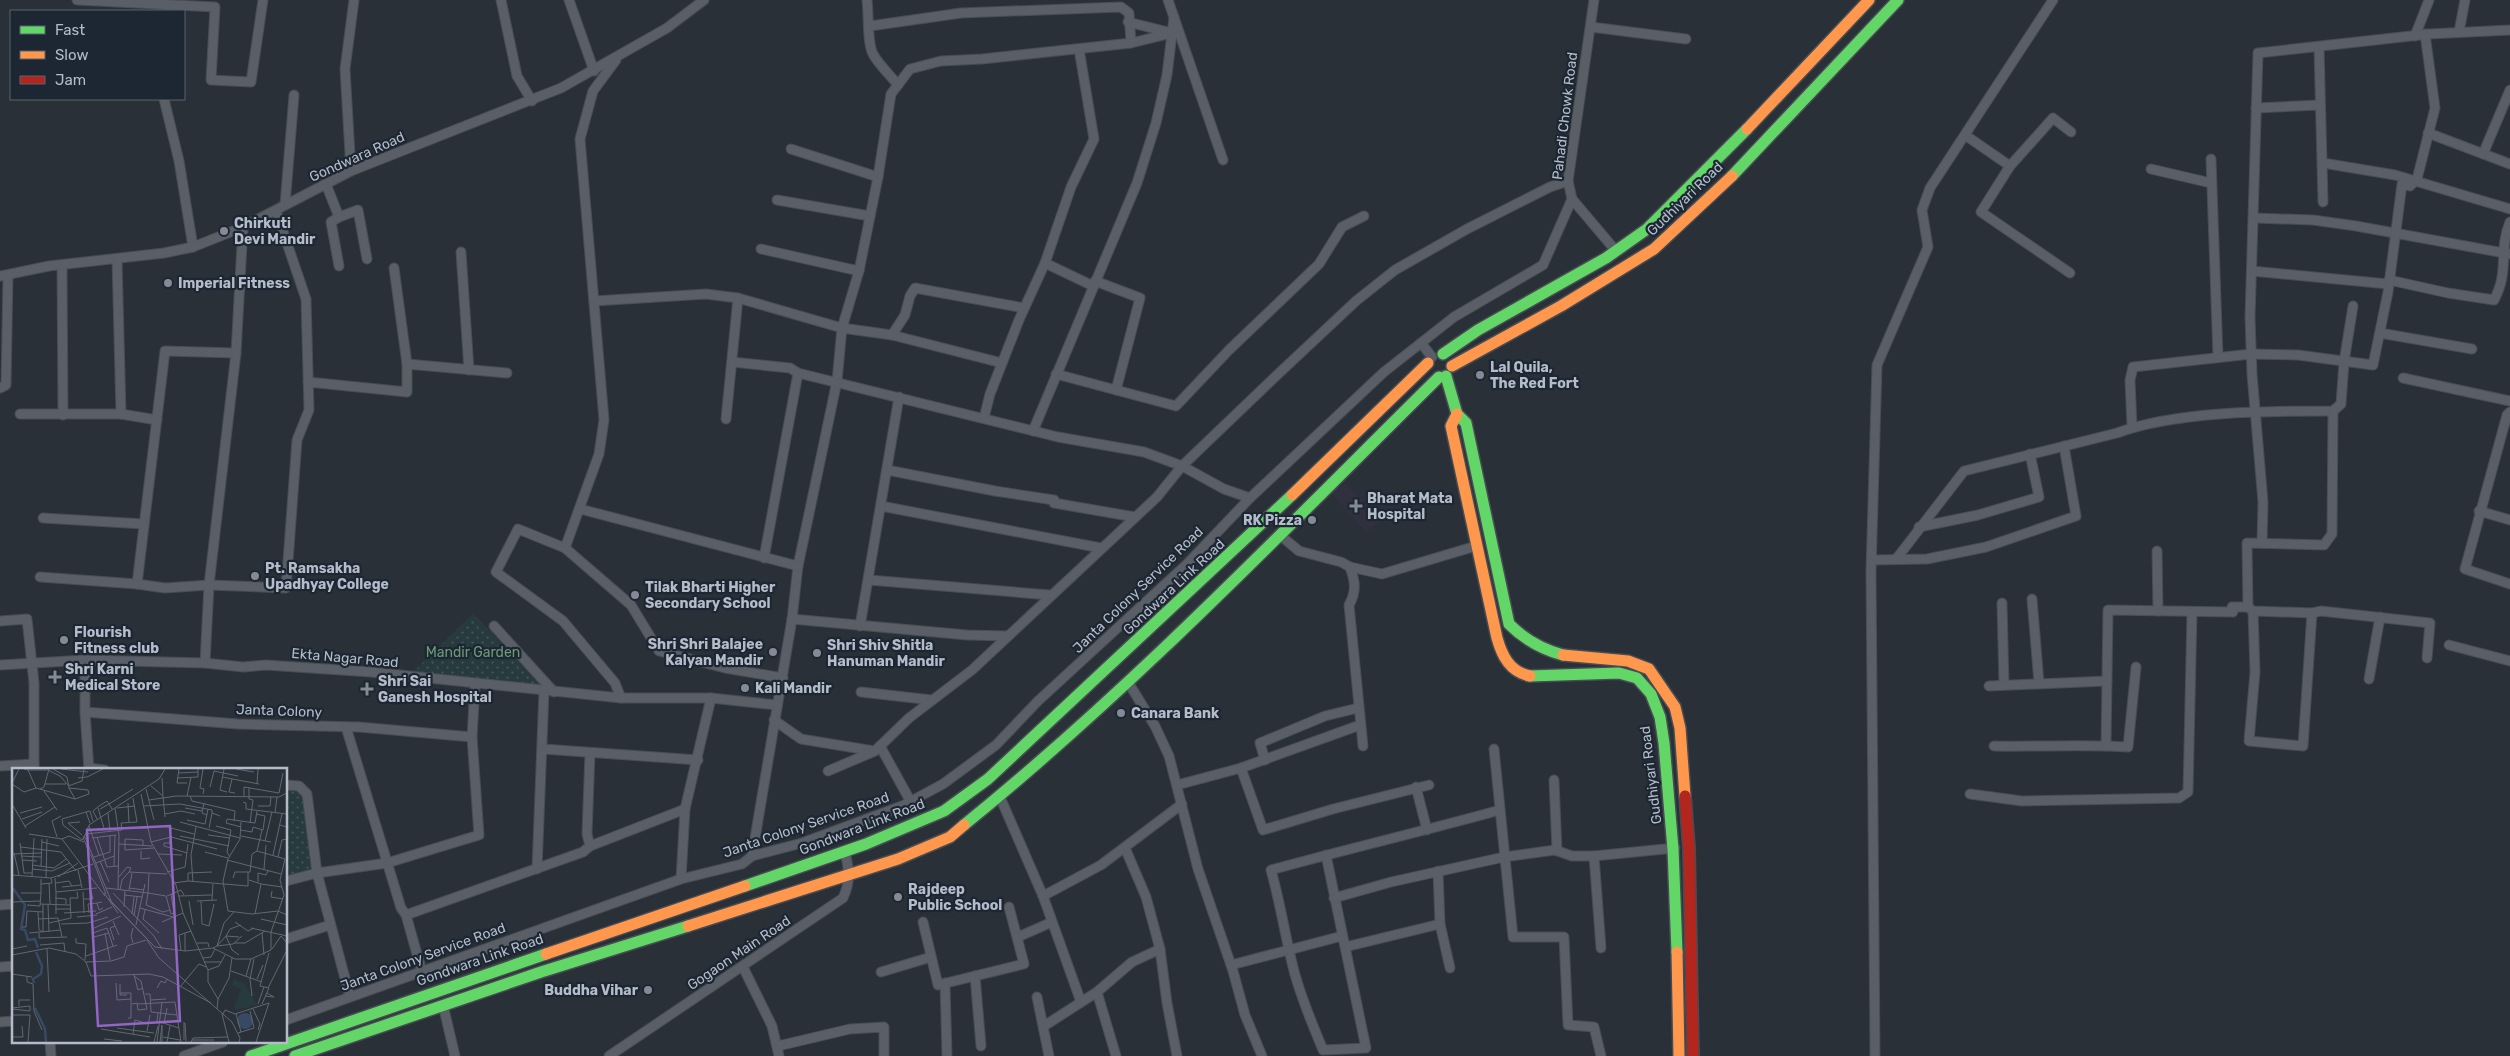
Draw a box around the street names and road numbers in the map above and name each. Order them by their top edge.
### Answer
street label: Pahadi Chowk Road [1549,51,1581,181]
street label: Gondwara Road [307,128,407,186]
street label: Gudhiyari Road [1644,159,1726,239]
street label: Janta Colony Service Road [1069,523,1207,657]
street label: Gondwara Link Road [1120,535,1228,639]
street label: Ekta Nagar Road [291,645,399,671]
street label: Janta Colony [236,701,323,721]
street label: Gudhiyari Road [1637,725,1665,825]
street label: Janta Colony Service Road [721,789,891,861]
street label: Gondwara Link Road [797,795,927,859]
street label: Gogaon Main Road [684,912,794,994]
street label: Janta Colony Service Road [338,919,508,995]
street label: Gondwara Link Road [414,930,546,990]

